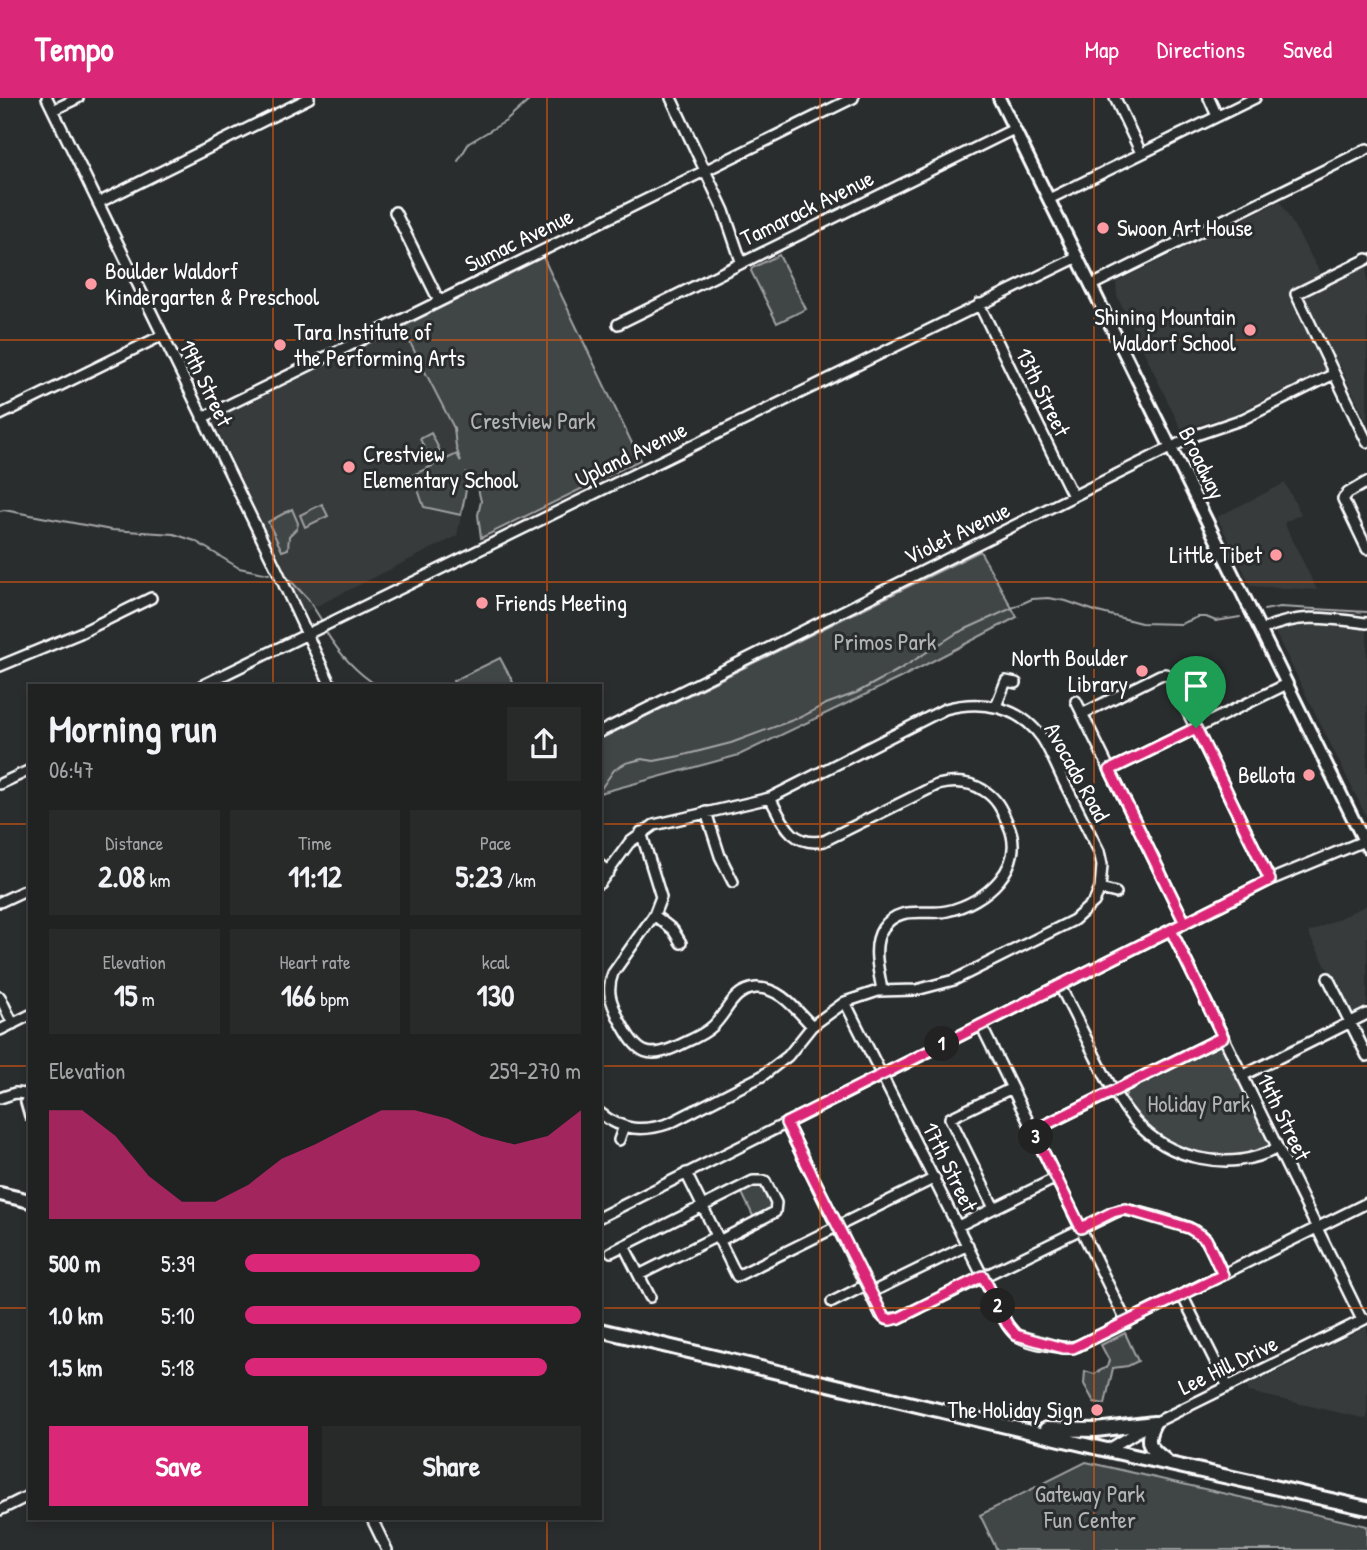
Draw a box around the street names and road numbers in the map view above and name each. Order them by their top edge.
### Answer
street label: Tamarack Avenue [735,162,878,253]
street label: Sumac Avenue [459,200,578,279]
street label: 19th Street [172,334,241,432]
street label: 13th Street [1009,342,1079,442]
street label: Upland Avenue [570,413,692,494]
street label: Broadway [1172,421,1233,504]
street label: Violet Avenue [899,494,1015,572]
street label: Avocado Road [1037,717,1117,827]
street label: 14th Street [1250,1068,1319,1167]
street label: 17th Street [915,1117,986,1218]
street label: Lee Hill Drive [1173,1327,1282,1402]

